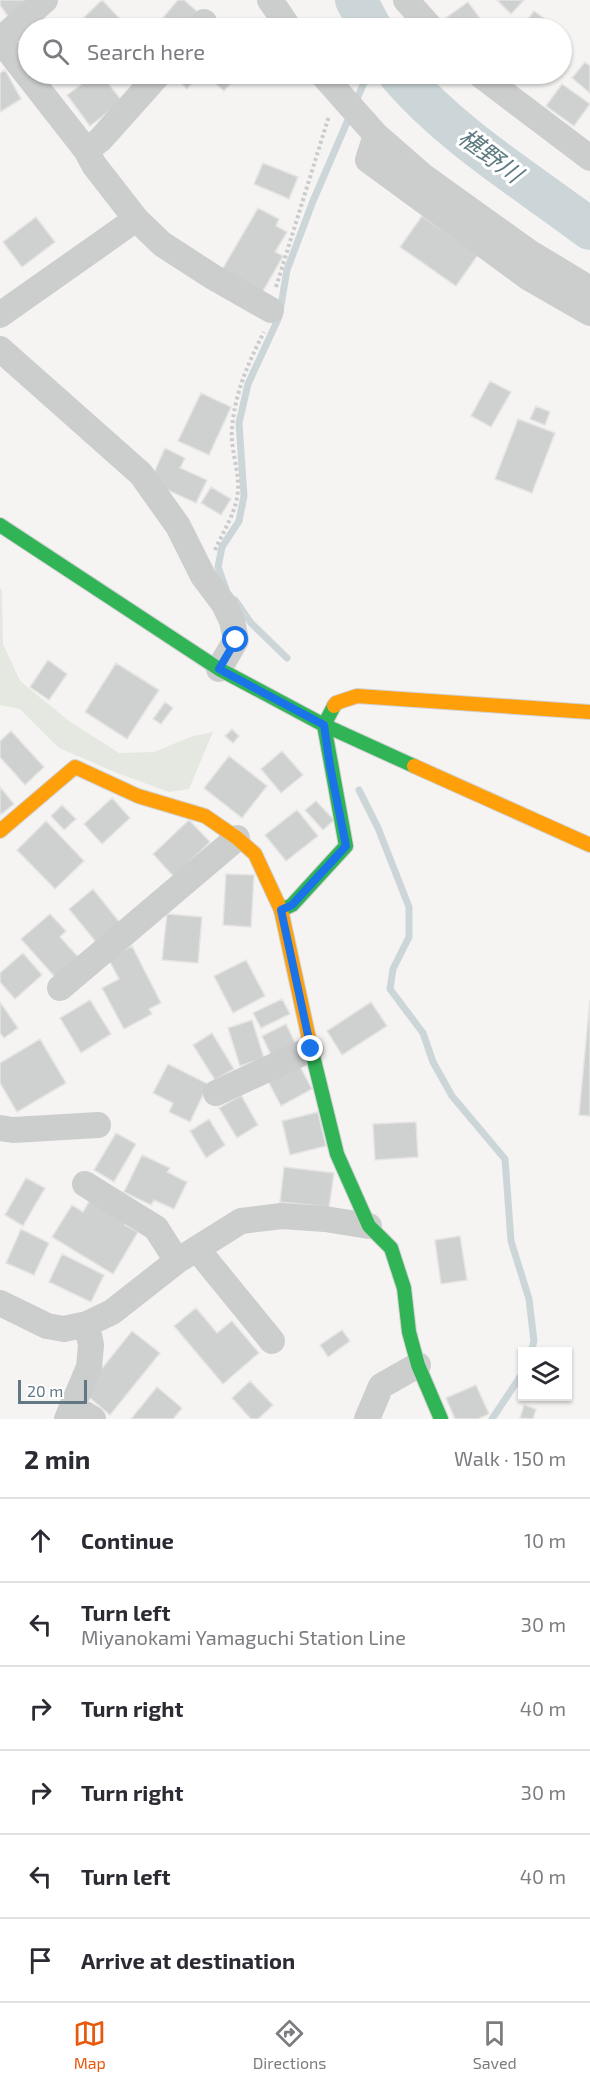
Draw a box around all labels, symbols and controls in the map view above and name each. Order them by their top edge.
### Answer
search box [18,18,572,84]
icon: search [39,35,72,68]
text: Search here [87,38,205,64]
water label: 椹野川 [453,122,531,190]
route start [222,626,248,652]
route end [297,1035,323,1061]
map controls [518,1347,572,1401]
button: layers [518,1347,572,1401]
scale bar [18,1377,87,1404]
text: 20 m [27,1381,63,1400]
text: 2 min [24,1443,90,1474]
text: Walk · 150 m [454,1446,566,1470]
icon: ahead [24,1524,57,1557]
text: Continue [81,1527,174,1553]
text: 10 m [524,1528,566,1552]
text: Turn left [81,1599,170,1625]
icon: left [24,1608,57,1641]
text: 30 m [521,1612,566,1636]
text: Miyanokami Yamaguchi Station Line [81,1625,406,1649]
icon: right [24,1692,57,1725]
text: Turn right [81,1695,183,1721]
text: 40 m [520,1696,566,1720]
icon: right [24,1776,57,1809]
text: Turn right [81,1779,183,1805]
text: 30 m [521,1780,566,1804]
icon: left [24,1860,57,1893]
text: Turn left [81,1863,170,1889]
text: 40 m [520,1864,566,1888]
icon: arrive [24,1944,57,1977]
text: Arrive at destination [81,1947,295,1973]
tab: Map [73,2017,106,2072]
tab: Directions [253,2017,326,2072]
tab: Saved [473,2017,517,2072]

